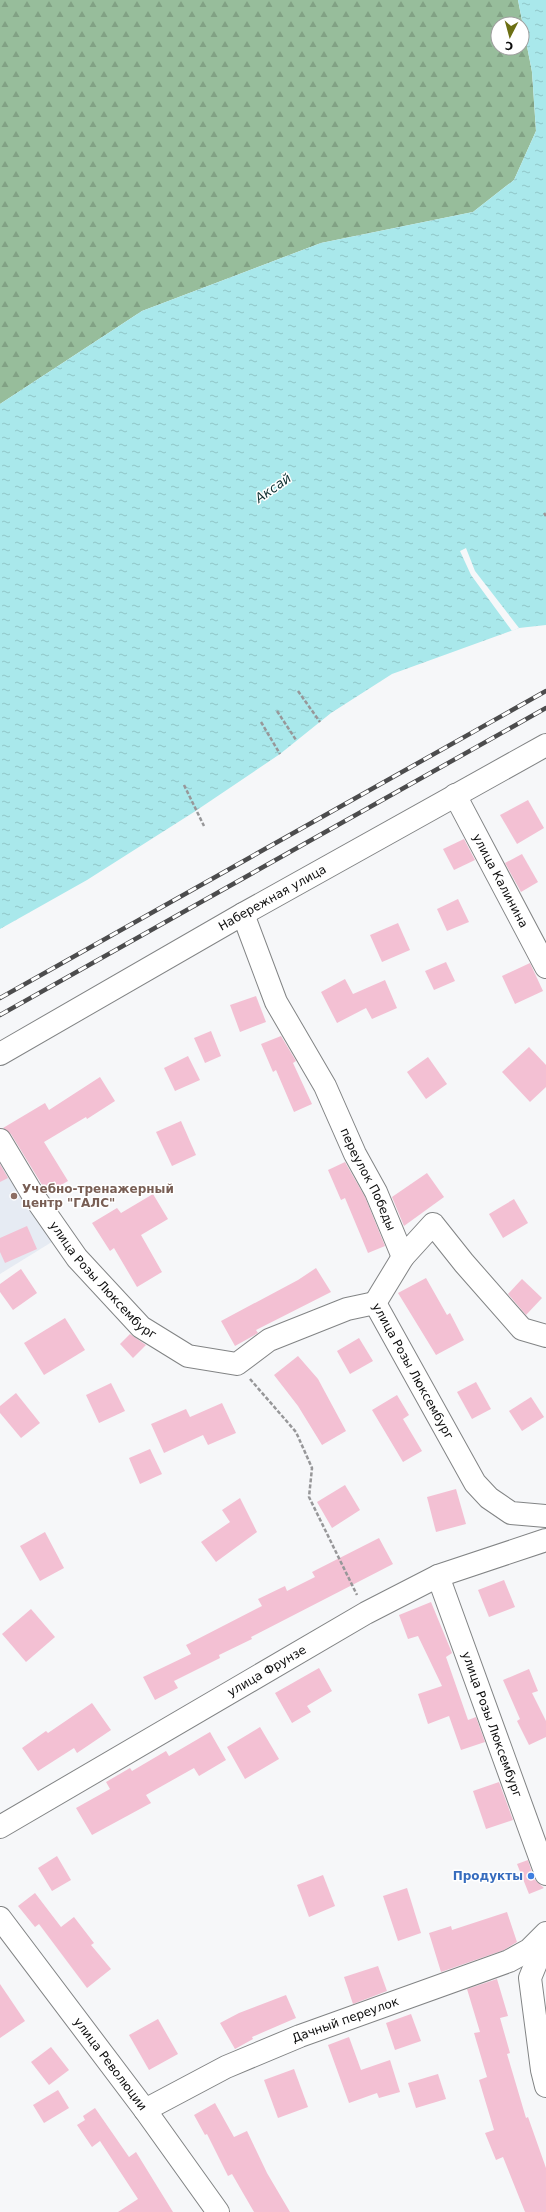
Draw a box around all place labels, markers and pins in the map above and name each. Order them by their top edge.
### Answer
place label: Учебно-тренажерный центр "ГАЛС" [22,1182,174,1210]
marker: Учебно-тренажерный центр "ГАЛС" [9,1191,19,1201]
place label: Продукты [453,1869,523,1883]
marker: Продукты [526,1871,536,1881]

